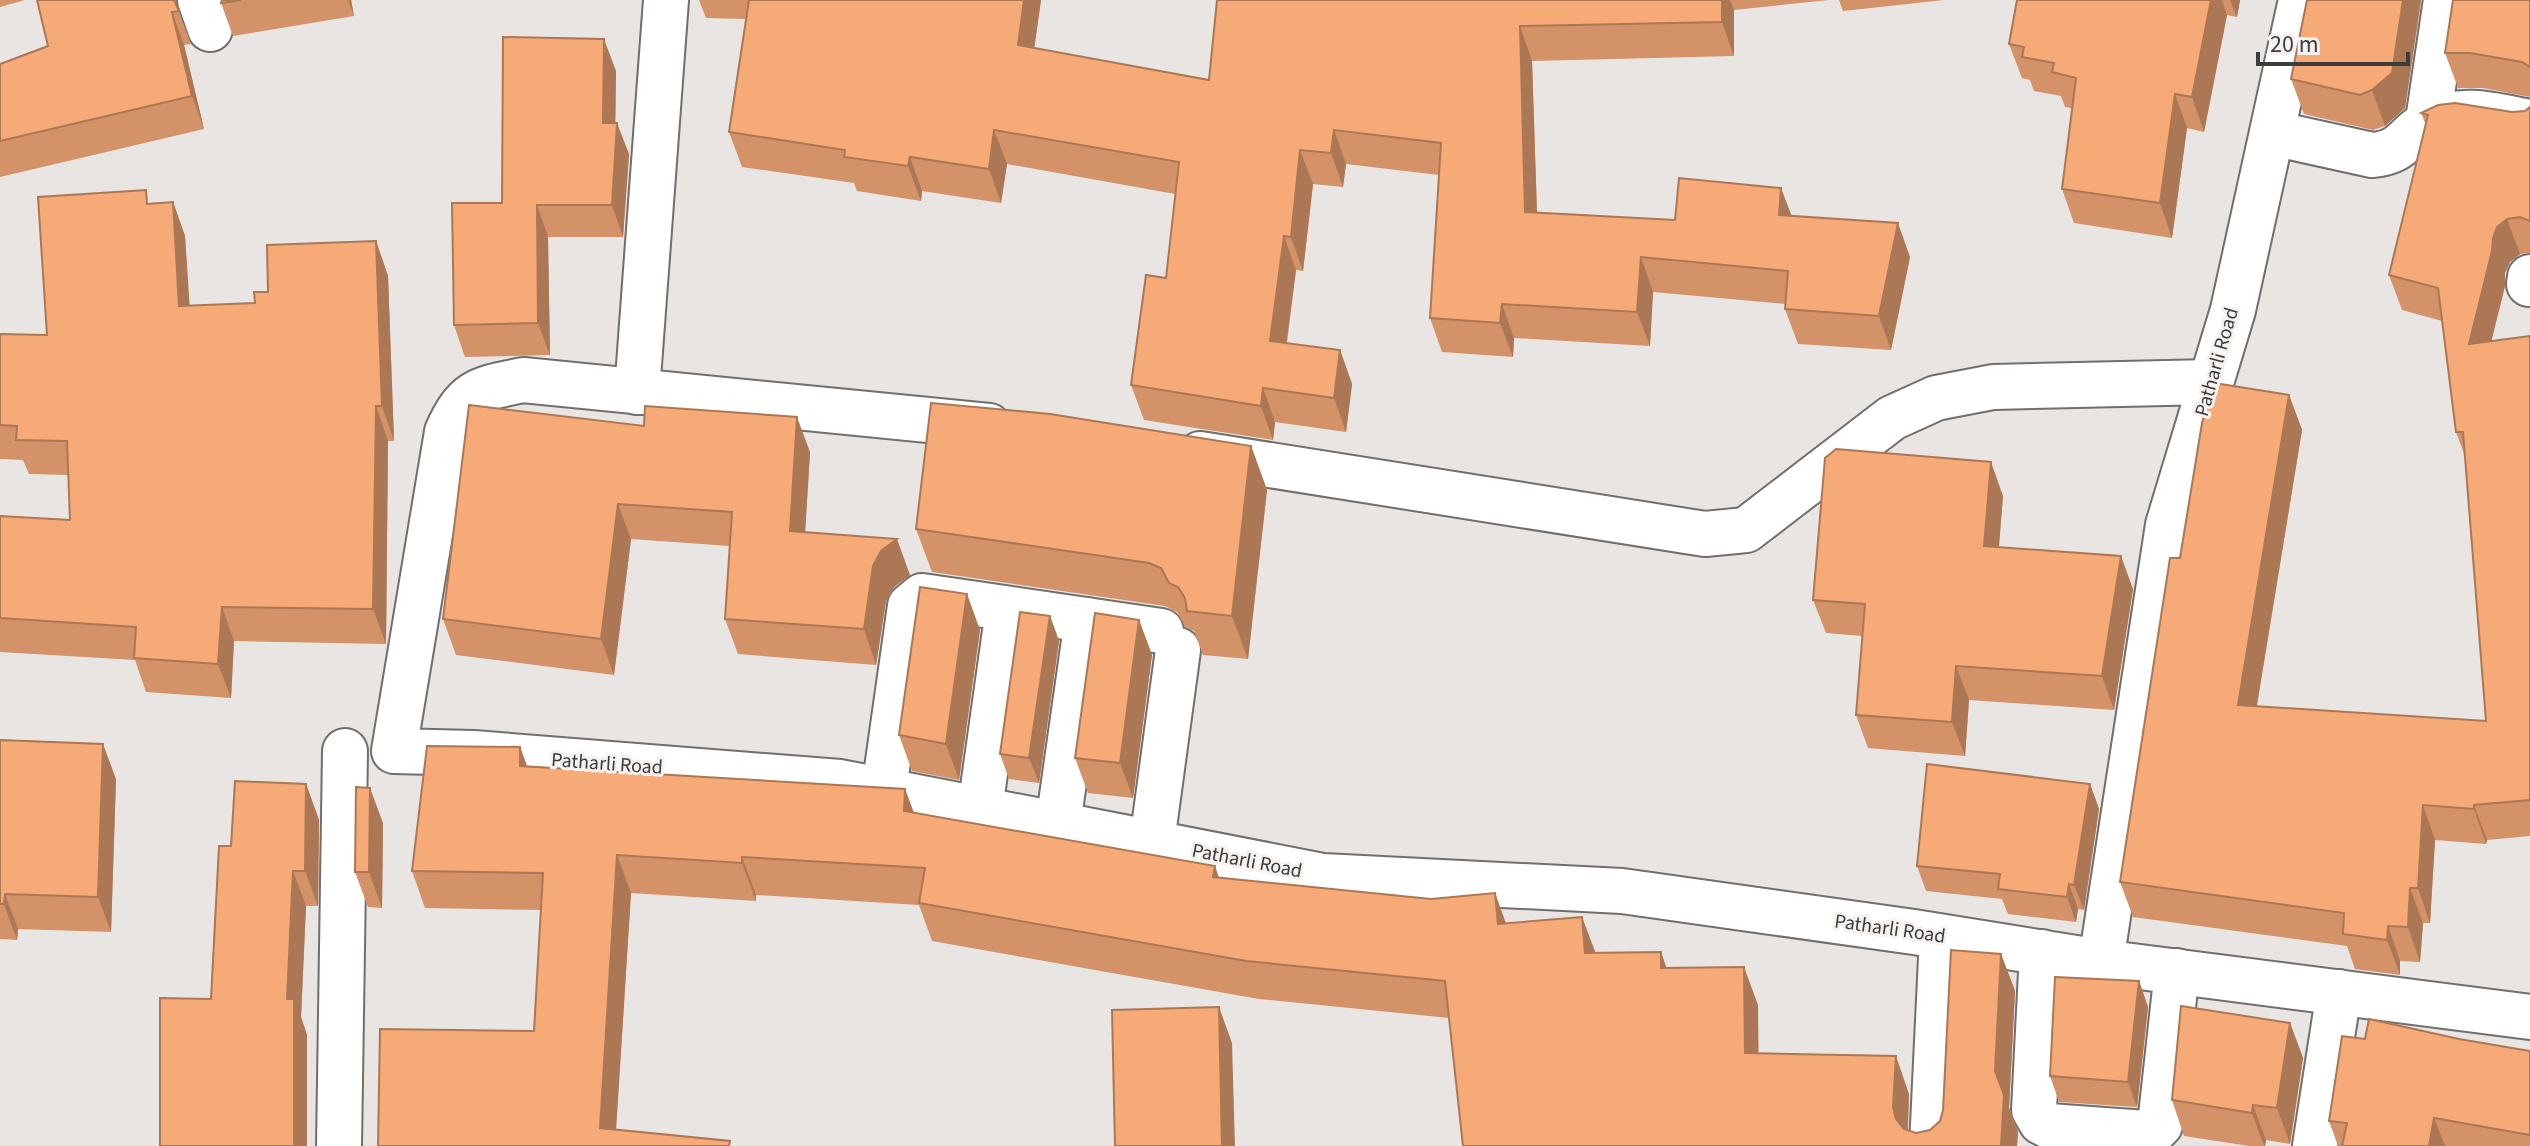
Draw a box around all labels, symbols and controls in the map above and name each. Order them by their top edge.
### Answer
scale bar [2258,16,2408,66]
text: 20 m [2270,27,2319,62]
street label: Patharli Road [2188,304,2246,420]
street label: Patharli Road [550,746,664,782]
street label: Patharli Road [1189,837,1305,885]
street label: Patharli Road [1833,907,1947,951]

